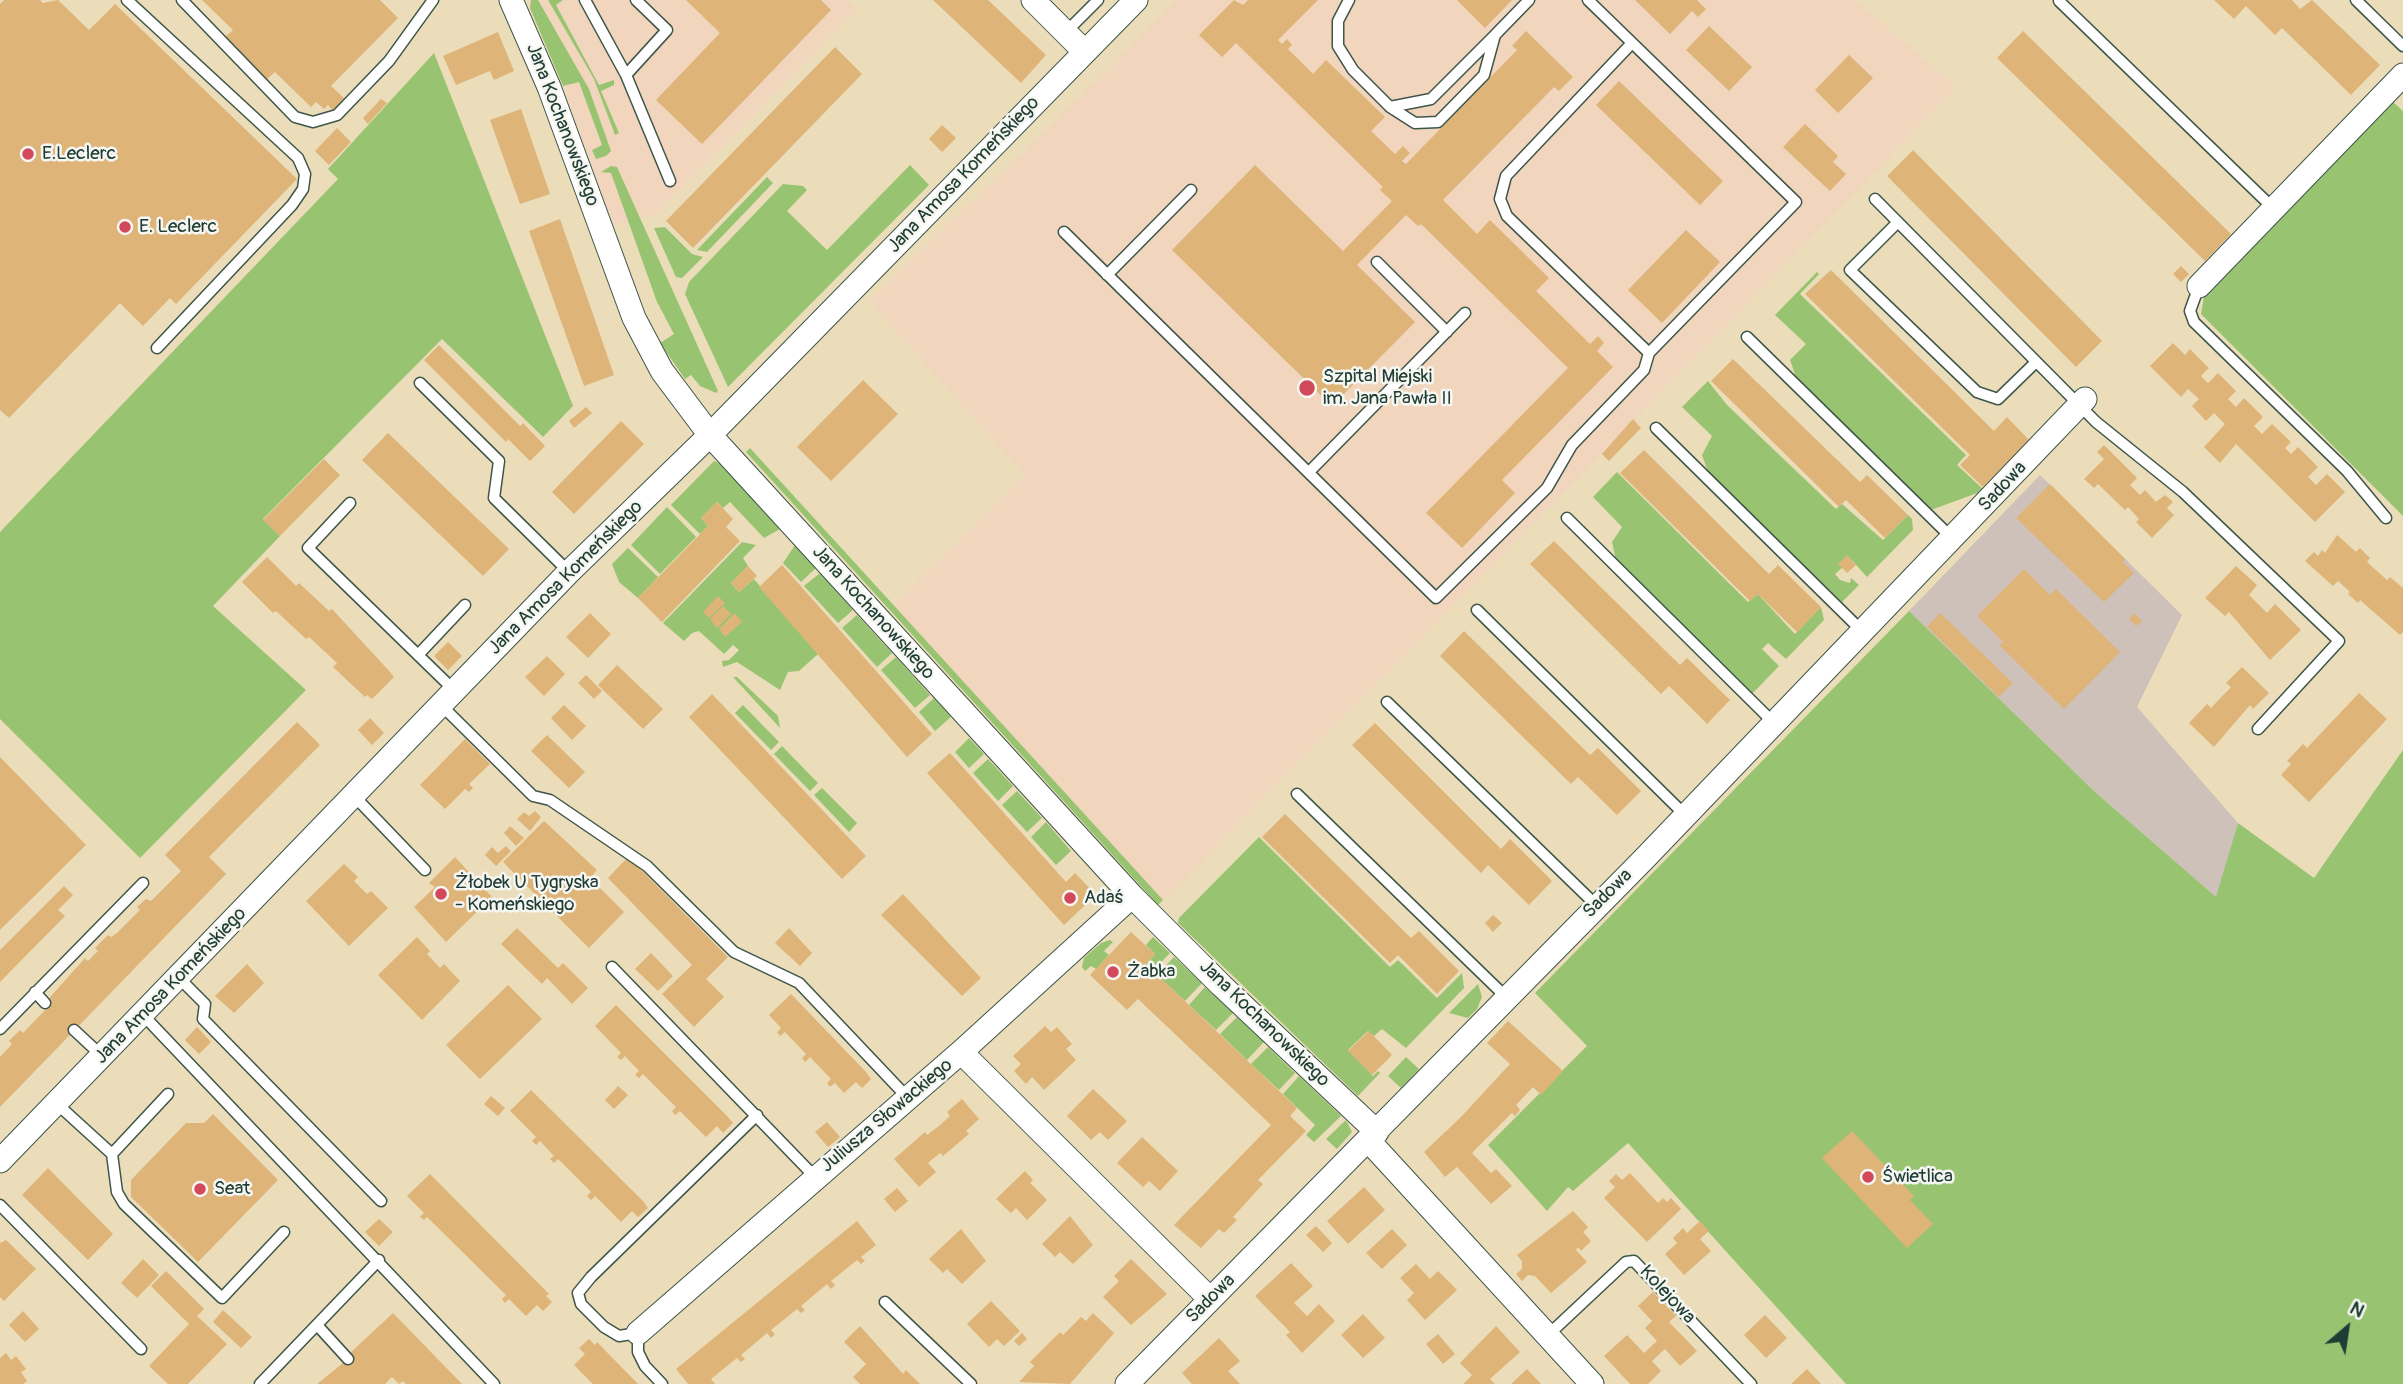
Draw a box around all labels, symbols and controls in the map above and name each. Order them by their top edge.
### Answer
street label: Jana Kochanowskiego [520,40,604,210]
street label: Jana Amosa Komeńskiego [883,92,1045,258]
place label: E.Leclerc [42,143,116,165]
marker: E.Leclerc [20,146,36,162]
place label: E. Leclerc [139,216,217,238]
marker: E. Leclerc [117,219,133,235]
place label: Szpital Miejski im. Jana Pawła II [1323,366,1452,410]
marker: Szpital Miejski im. Jana Pawła II [1297,378,1317,398]
street label: Sadowa [1974,457,2032,517]
street label: Jana Amosa Komeńskiego [484,496,648,660]
street label: Jana Kochanowskiego [807,541,939,685]
street label: Sadowa [1579,865,1637,923]
place label: Żłobek U Tygryska - Komeńskiego [455,872,599,916]
marker: Żłobek U Tygryska - Komeńskiego [433,886,449,902]
place label: Adaś [1084,887,1123,909]
marker: Adaś [1062,890,1078,906]
street label: Jana Amosa Komeńskiego [90,903,252,1069]
street label: Jana Kochanowskiego [1194,956,1334,1092]
place label: Żabka [1127,961,1175,983]
marker: Żabka [1105,964,1121,980]
street label: Juliusza Słowackiego [816,1054,958,1178]
place label: Świetlica [1882,1166,1953,1188]
marker: Świetlica [1860,1169,1876,1185]
place label: Seat [214,1178,250,1200]
marker: Seat [192,1181,208,1197]
street label: Kolejowa [1634,1261,1700,1329]
street label: Sadowa [1182,1270,1240,1328]
north arrow [2312,1293,2382,1363]
text: N [2346,1296,2369,1323]

